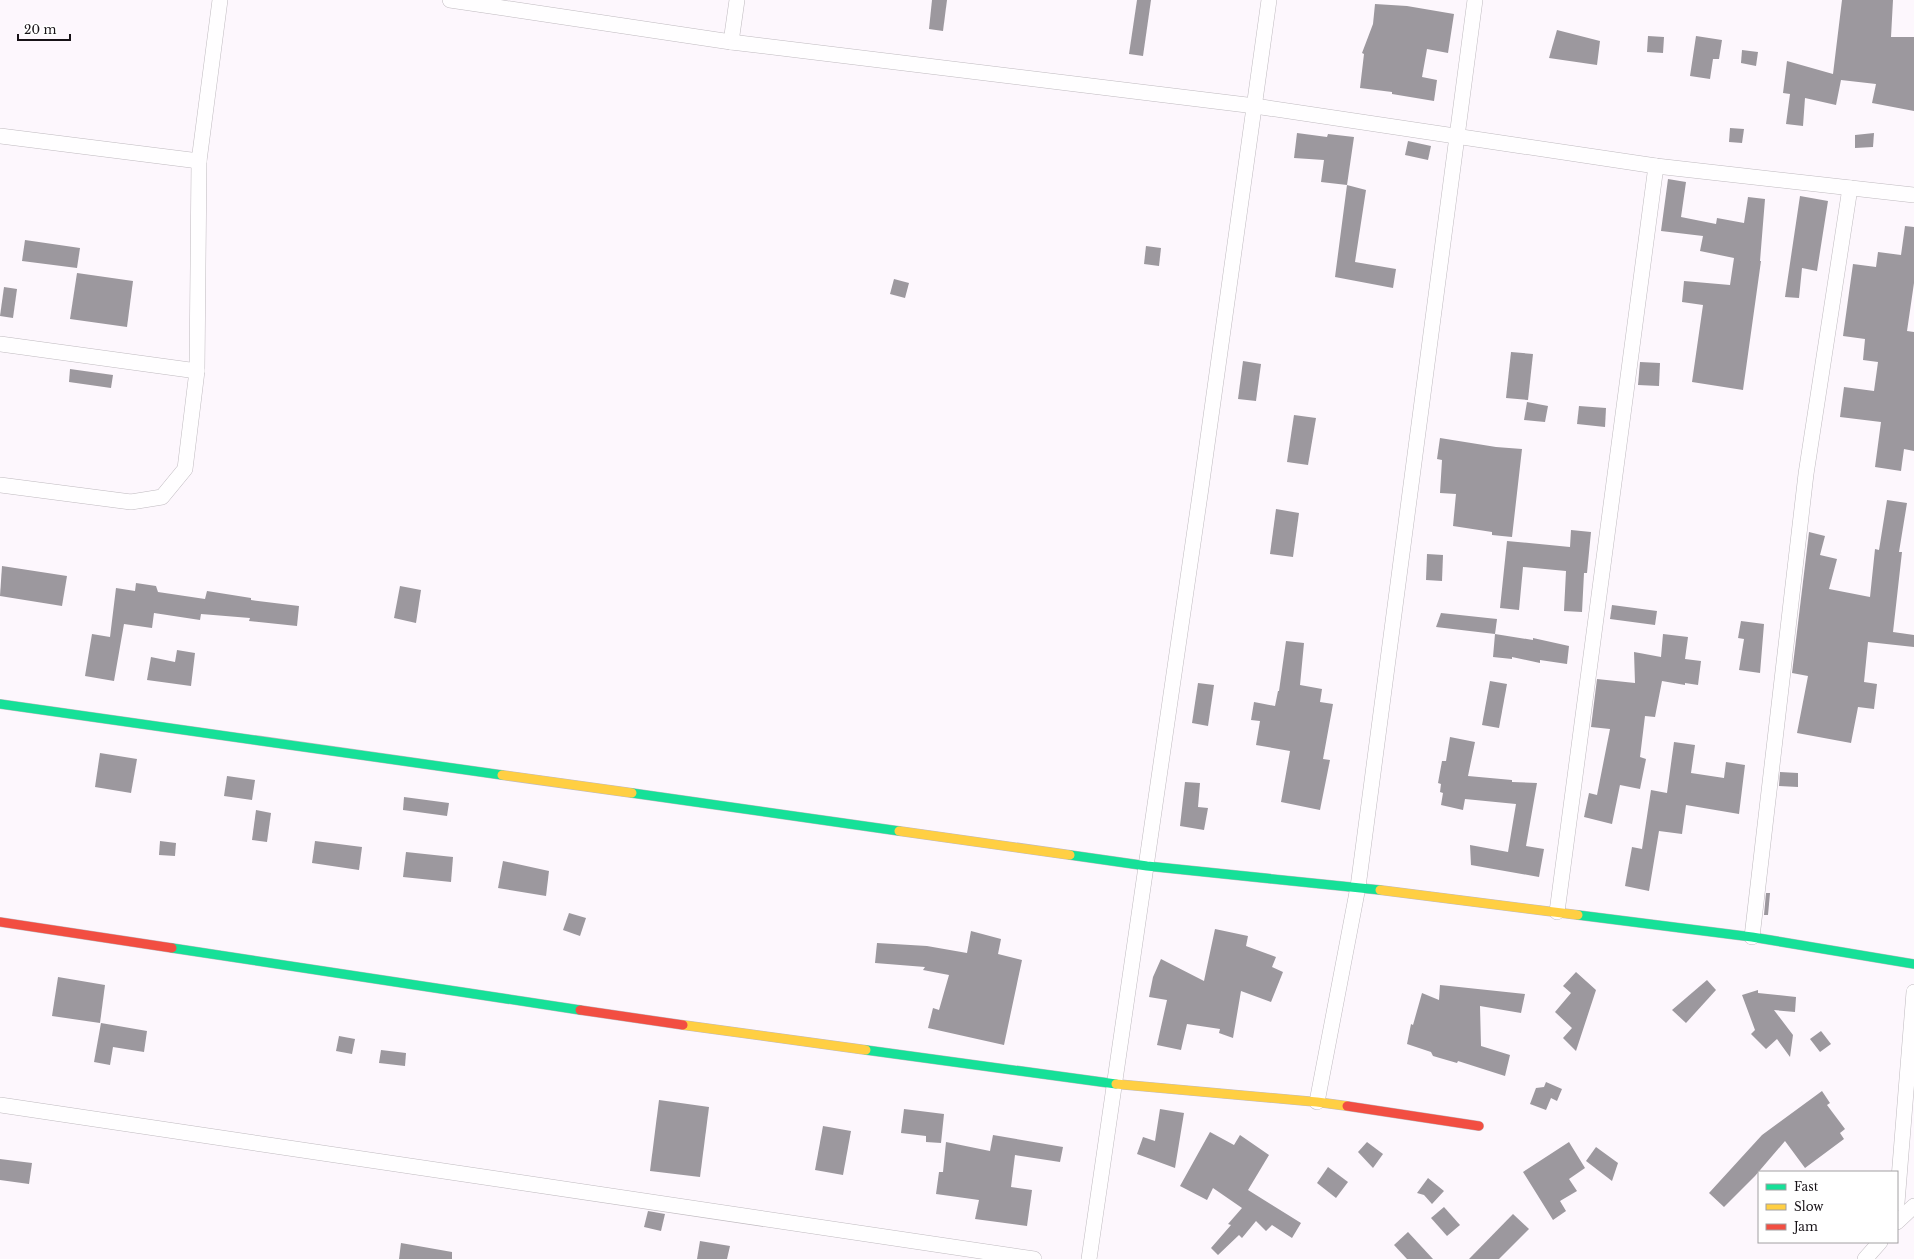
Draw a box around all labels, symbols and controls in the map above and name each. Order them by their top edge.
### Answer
scale bar [18,16,70,42]
text: 20 m [24,22,56,37]
legend [1758,1171,1898,1243]
text: Fast [1794,1179,1819,1194]
text: Slow [1794,1199,1824,1214]
text: Jam [1792,1219,1818,1234]

